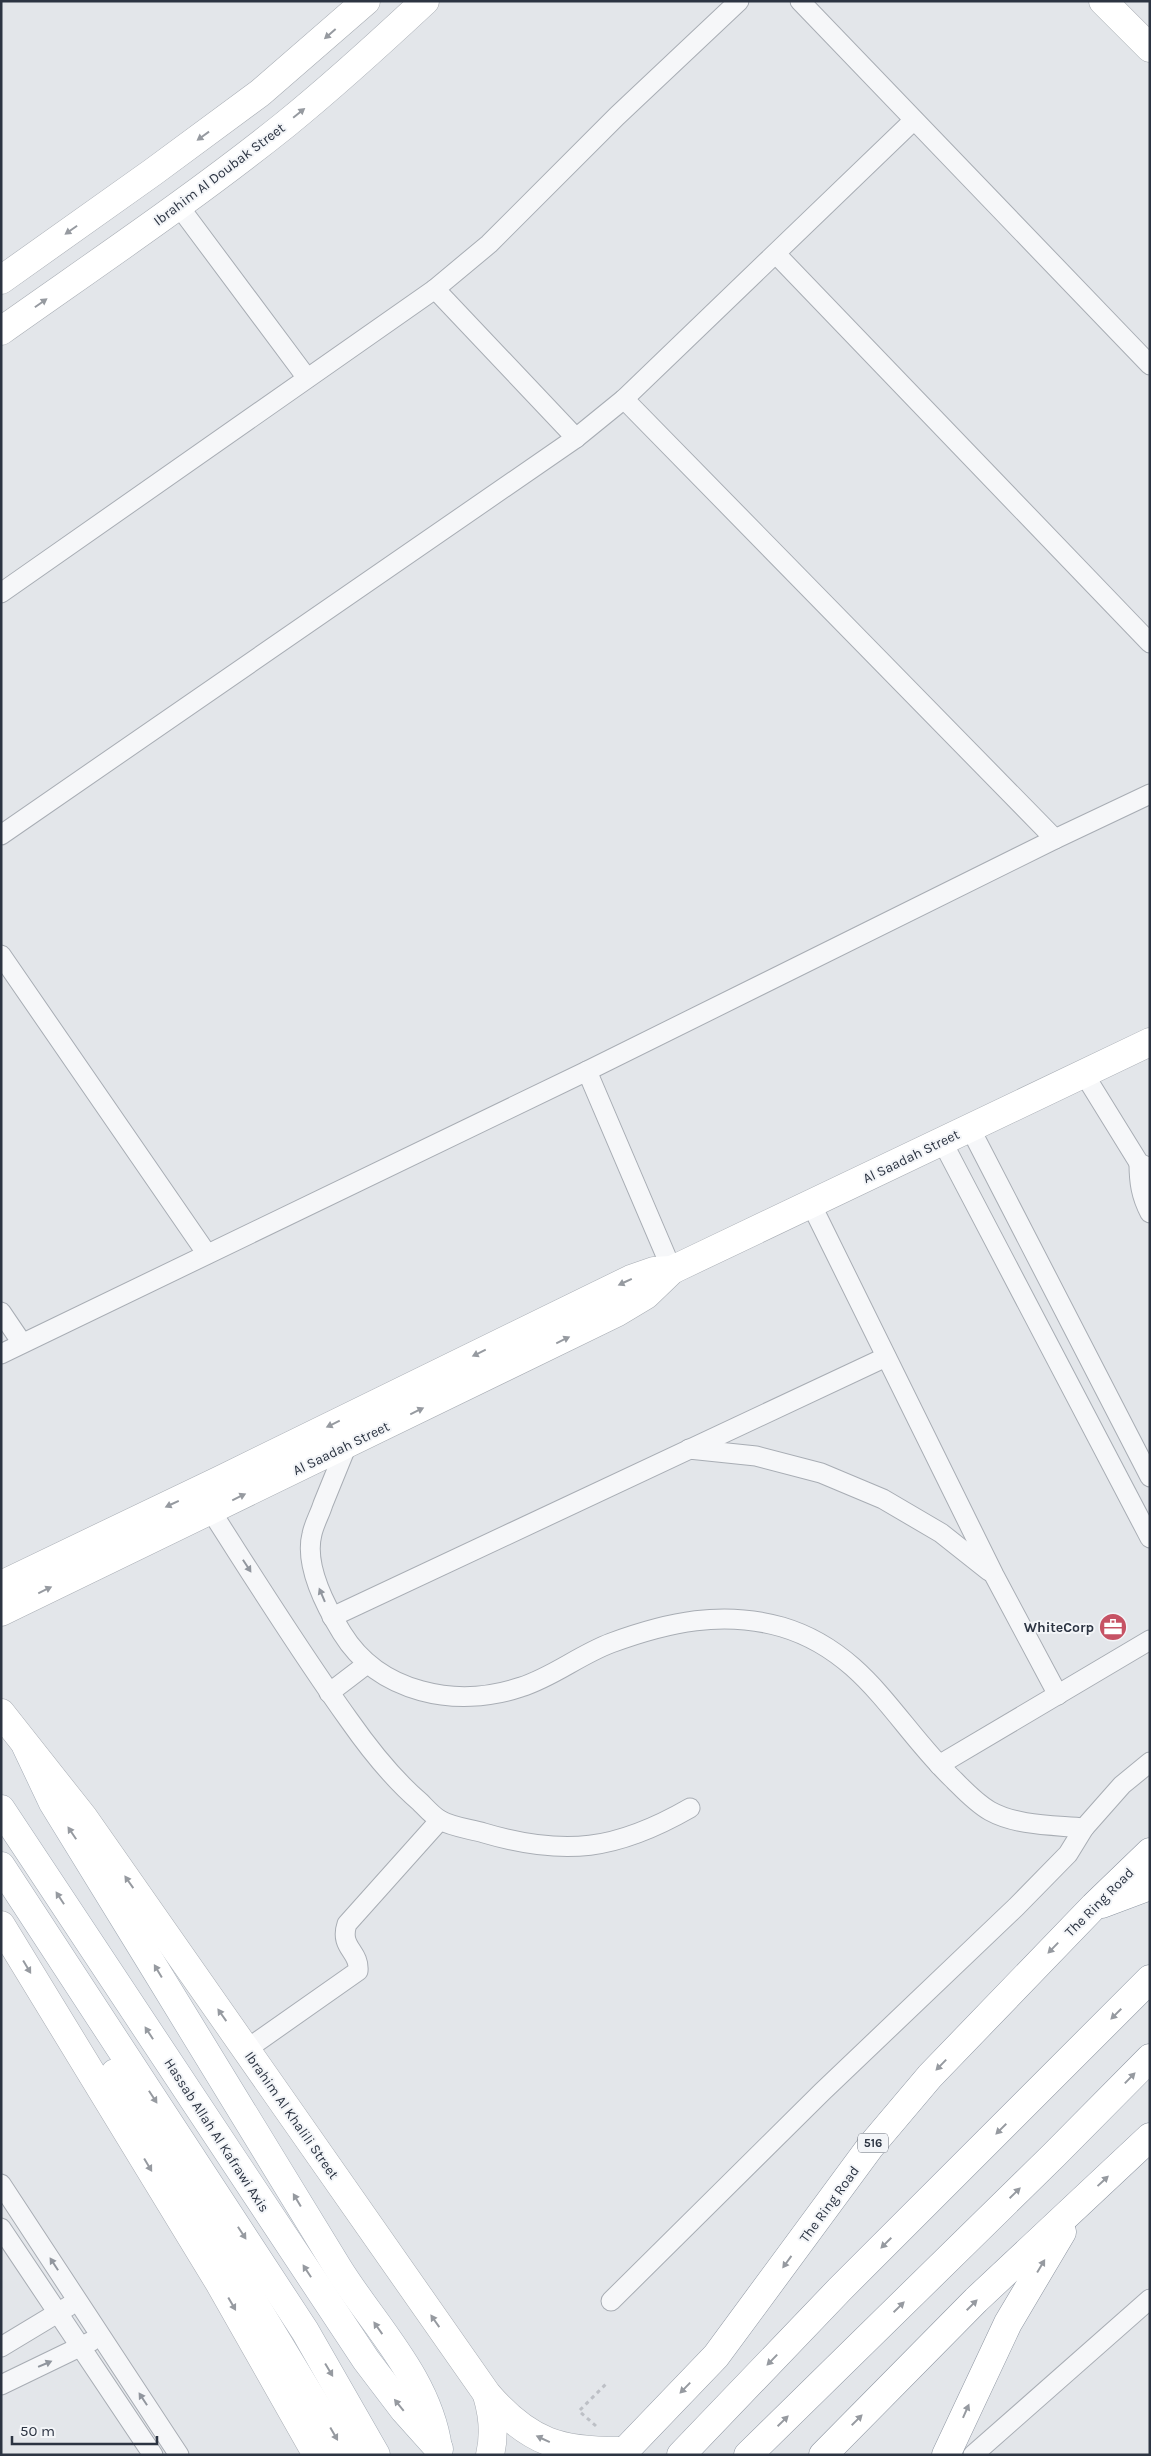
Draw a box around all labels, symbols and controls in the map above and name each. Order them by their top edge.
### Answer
one-way arrow [324,28,336,39]
one-way arrow [292,108,305,119]
street label: Ibrahim Al Doubak Street [150,119,288,229]
one-way arrow [197,130,210,140]
one-way arrow [64,225,78,235]
one-way arrow [34,297,47,308]
street label: Al Saadah Street [860,1126,962,1187]
one-way arrow [618,1278,632,1286]
one-way arrow [555,1335,570,1344]
one-way arrow [472,1349,486,1357]
one-way arrow [409,1407,424,1415]
street label: Al Saadah Street [290,1418,392,1479]
one-way arrow [326,1421,340,1429]
one-way arrow [232,1493,246,1501]
one-way arrow [165,1500,179,1508]
one-way arrow [242,1560,252,1573]
one-way arrow [38,1586,52,1594]
one-way arrow [317,1588,325,1602]
office icon: WhiteCorp [1098,1612,1128,1642]
place label: WhiteCorp [1024,1619,1094,1636]
one-way arrow [67,1827,77,1840]
street label: The Ring Road [1061,1864,1137,1940]
one-way arrow [124,1875,134,1889]
one-way arrow [55,1891,65,1904]
one-way arrow [1047,1942,1059,1954]
one-way arrow [22,1961,31,1974]
one-way arrow [153,1965,162,1978]
one-way arrow [217,2008,227,2022]
one-way arrow [1110,2008,1122,2020]
one-way arrow [145,2027,154,2040]
street label: Ibrahim Al Khalili Street [241,2048,342,2182]
street label: Hassab Allah Al Kafrawi Axis [160,2055,273,2215]
one-way arrow [935,2059,947,2071]
one-way arrow [1124,2072,1136,2084]
one-way arrow [148,2090,157,2104]
one-way arrow [995,2122,1007,2134]
road number: 516 [858,2134,888,2152]
one-way arrow [143,2159,153,2172]
street label: The Ring Road [796,2163,863,2246]
one-way arrow [1096,2175,1108,2187]
one-way arrow [1009,2187,1021,2199]
one-way arrow [292,2193,301,2206]
one-way arrow [237,2226,246,2240]
one-way arrow [880,2237,892,2249]
one-way arrow [782,2255,792,2269]
one-way arrow [49,2257,59,2270]
one-way arrow [1036,2260,1045,2273]
one-way arrow [302,2264,312,2278]
one-way arrow [228,2297,236,2312]
one-way arrow [966,2299,978,2311]
one-way arrow [893,2301,905,2313]
one-way arrow [430,2314,440,2327]
one-way arrow [373,2321,383,2335]
one-way arrow [766,2353,778,2365]
one-way arrow [38,2359,52,2367]
one-way arrow [325,2363,333,2378]
one-way arrow [679,2382,691,2394]
one-way arrow [138,2393,148,2406]
one-way arrow [393,2398,404,2411]
one-way arrow [963,2404,971,2418]
scale bar [12,2414,158,2446]
one-way arrow [851,2414,863,2426]
one-way arrow [777,2415,789,2427]
text: 50 m [20,2422,55,2440]
one-way arrow [329,2427,338,2440]
one-way arrow [536,2435,550,2443]

